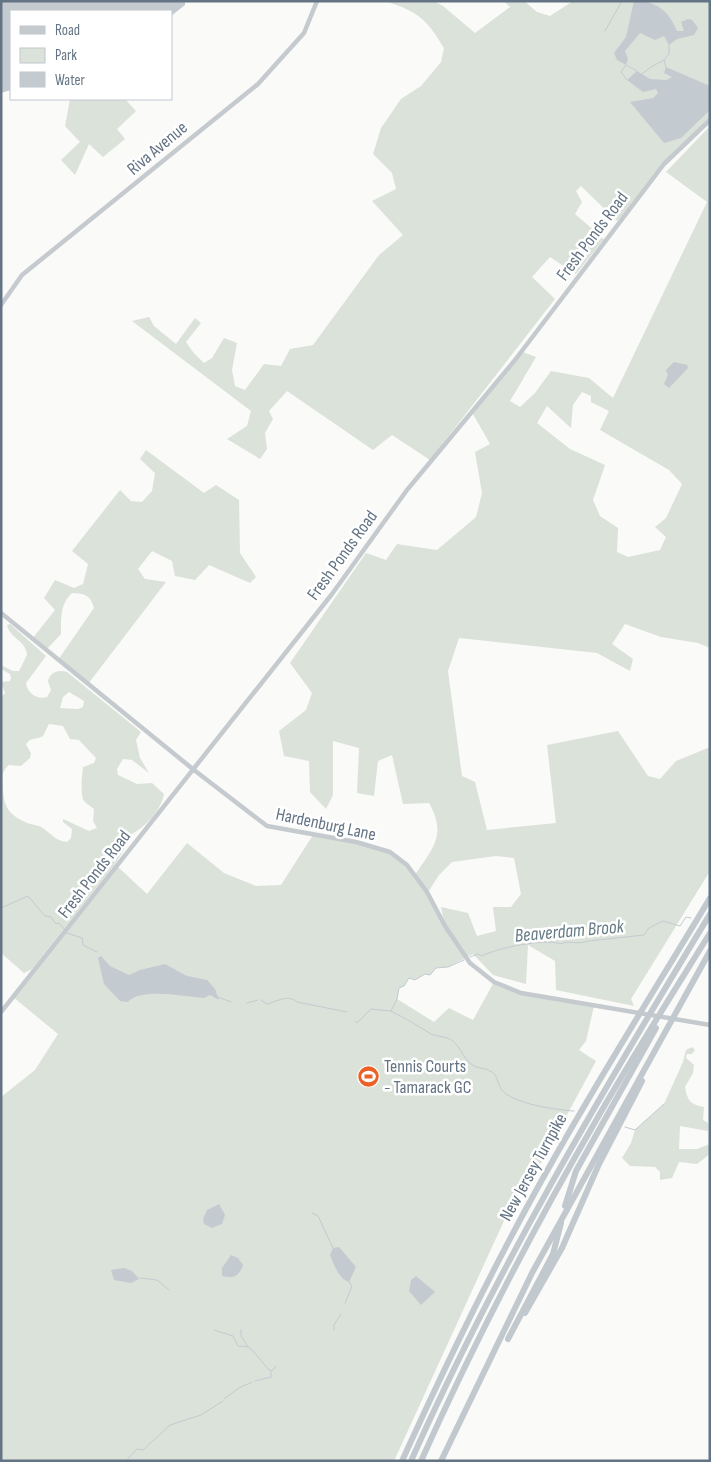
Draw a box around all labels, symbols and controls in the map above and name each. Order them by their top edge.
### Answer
legend [10,10,172,100]
text: Road [55,21,80,40]
text: Park [55,46,77,65]
text: Water [55,71,86,90]
street label: Riva Avenue [123,117,192,180]
street label: Fresh Ponds Road [552,188,633,285]
street label: Fresh Ponds Road [303,506,382,604]
street label: Hardenburg Lane [274,804,378,845]
street label: Fresh Ponds Road [54,826,135,922]
water label: Beaverdam Brook [514,915,625,948]
place label: Tennis Courts - Tamarack GC [384,1056,472,1098]
sports icon: Tennis Courts - Tamarack GC [356,1064,380,1088]
street label: New Jersey Turnpike [495,1110,572,1225]

